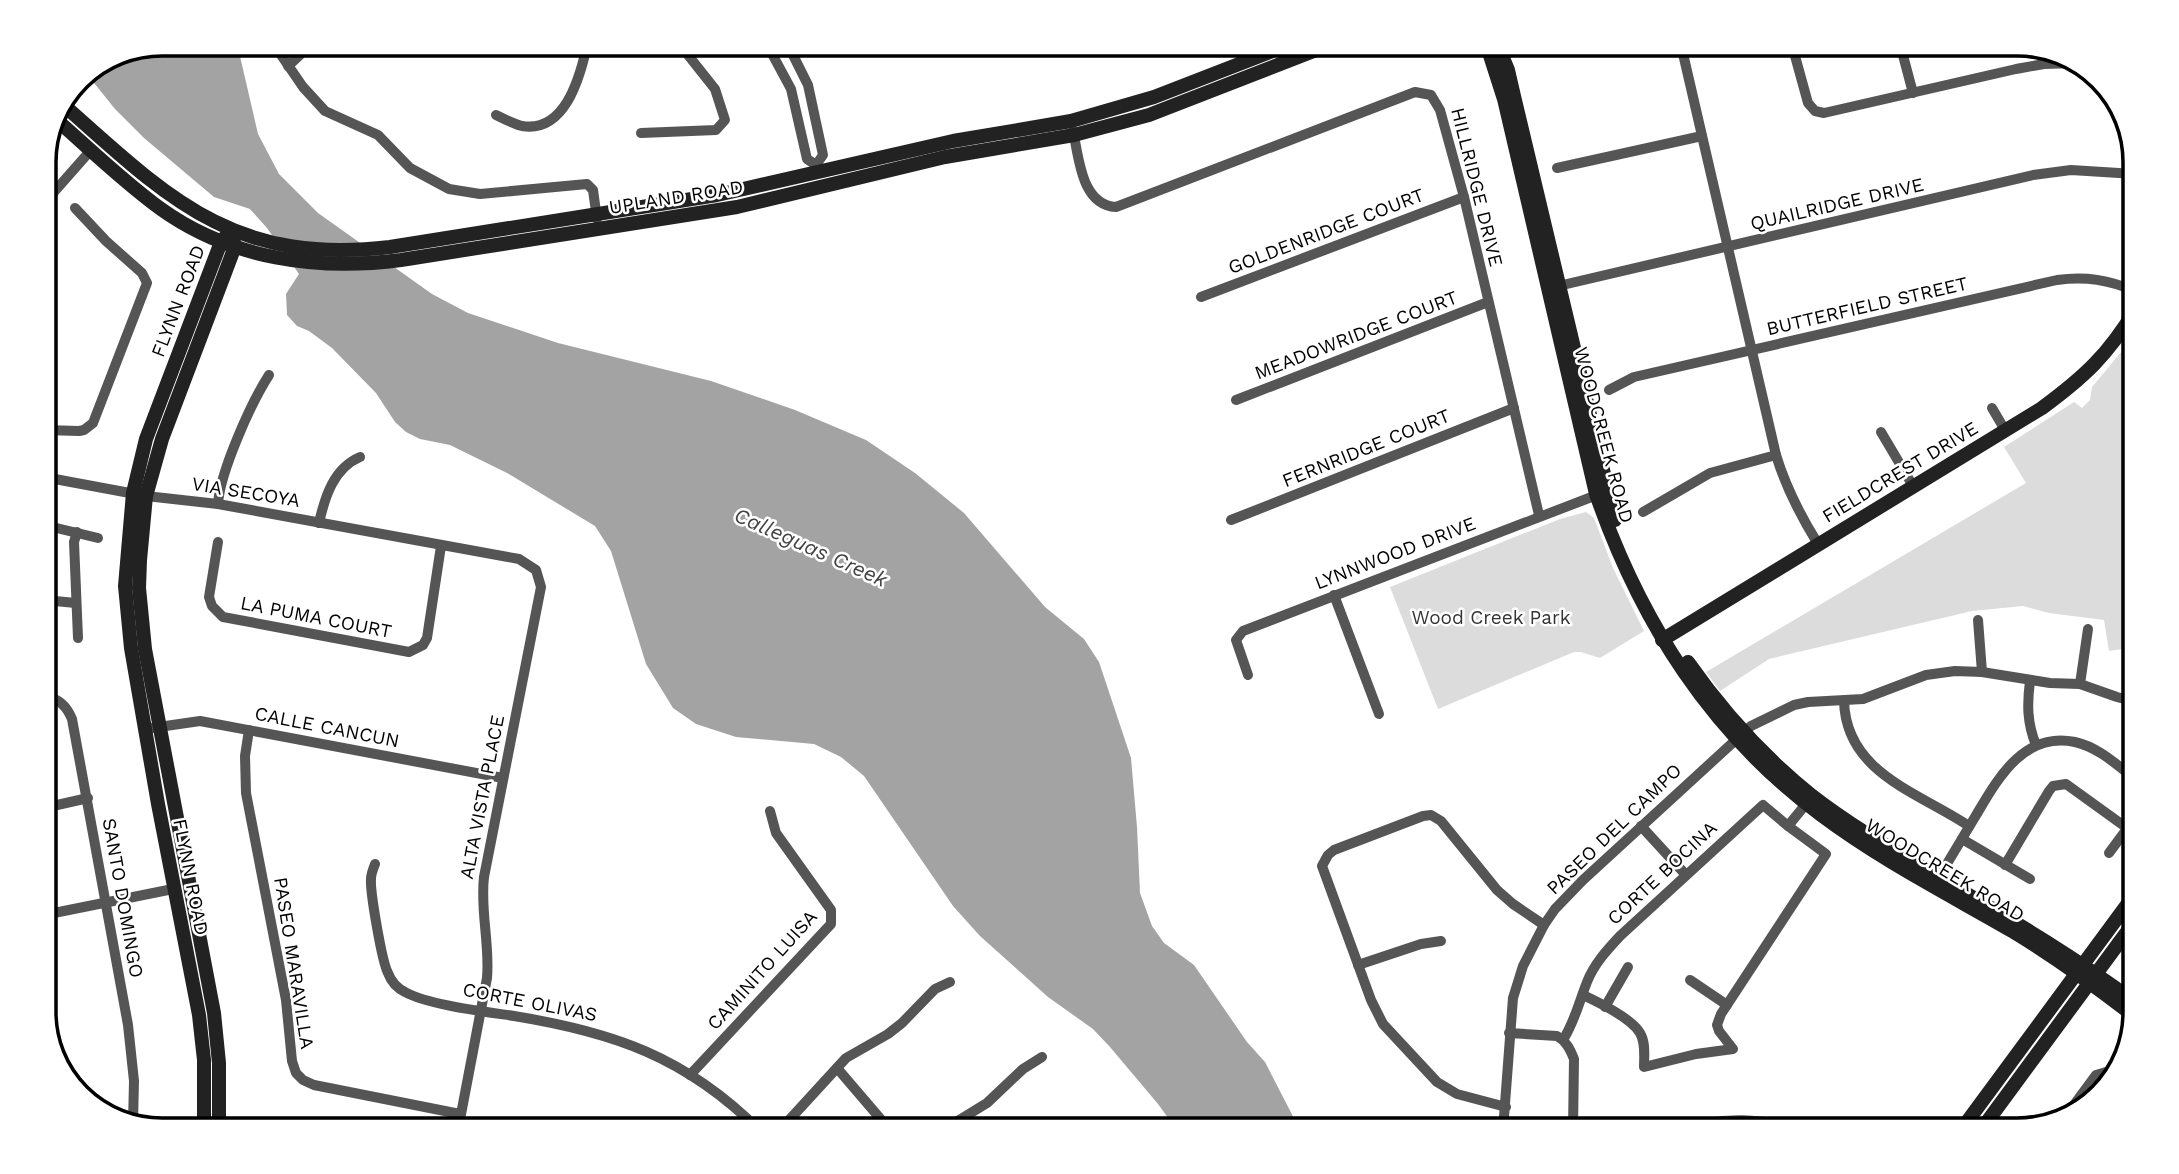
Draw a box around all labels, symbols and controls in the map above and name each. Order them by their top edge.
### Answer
street label: HILLRIDGE DRIVE [1446,105,1508,269]
street label: QUAILRIDGE DRIVE [1748,173,1926,235]
street label: UPLAND ROAD [607,175,745,219]
street label: GOLDENRIDGE COURT [1225,183,1427,279]
street label: FLYNN ROAD [146,242,210,360]
street label: BUTTERFIELD STREET [1764,272,1970,340]
street label: MEADOWRIDGE COURT [1251,286,1461,384]
street label: WOODCREEK ROAD [1569,344,1639,526]
street label: FERNRIDGE COURT [1279,404,1453,492]
street label: FIELDCREST DRIVE [1818,416,1982,528]
street label: VIA SECOYA [190,472,302,512]
water label: Calleguas Creek [731,502,892,592]
street label: LYNNWOOD DRIVE [1311,512,1479,594]
street label: LA PUMA COURT [238,591,394,643]
park label: Wood Creek Park [1412,606,1571,629]
street label: CALLE CANCUN [253,702,401,752]
street label: ALTA VISTA PLACE [455,713,509,881]
street label: PASEO DEL CAMPO [1542,759,1686,899]
street label: WOODCREEK ROAD [1861,813,2029,927]
street label: SANTO DOMINGO [98,816,148,980]
street label: CORTE BOCINA [1602,816,1722,930]
street label: FLYNN ROAD [168,817,214,937]
street label: PASEO MARAVILLA [269,875,319,1051]
street label: CAMINITO LUISA [702,905,822,1035]
street label: CORTE OLIVAS [461,978,599,1026]

